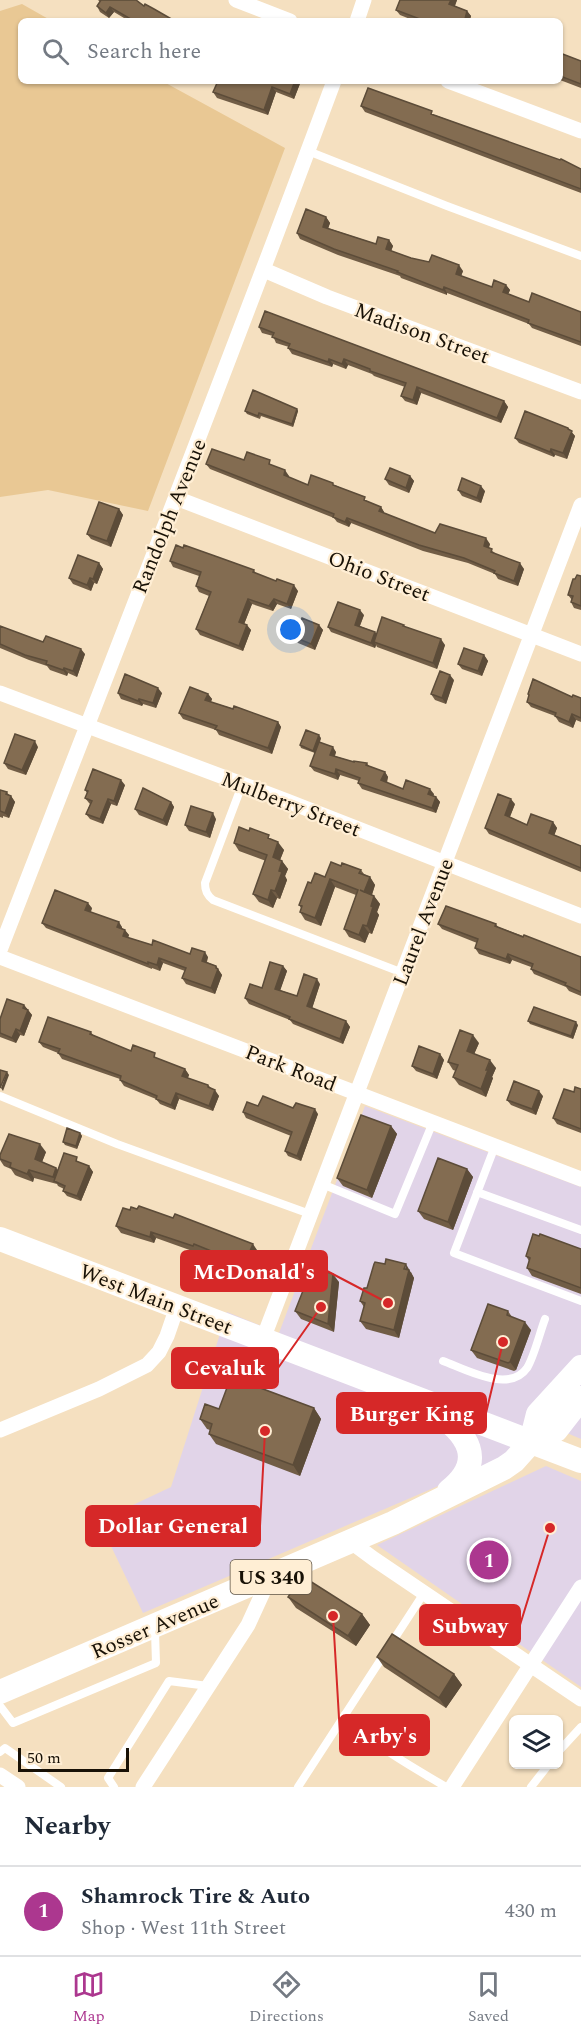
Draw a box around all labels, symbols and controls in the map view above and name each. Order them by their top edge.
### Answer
search box [18,18,563,84]
icon: search [39,35,72,68]
text: Search here [87,35,201,68]
street label: Madison Street [350,295,494,373]
street label: Randolph Avenue [124,434,216,599]
street label: Ohio Street [323,543,434,611]
your location [276,615,305,644]
street label: Mulberry Street [216,764,365,846]
street label: Laurel Avenue [385,854,463,991]
street label: Park Road [240,1037,341,1101]
callout: McDonald's [181,1251,327,1291]
street label: West Main Street [75,1256,237,1344]
text: McDonald's [193,1256,315,1289]
callout: Cevaluk [172,1348,278,1388]
text: Cevaluk [184,1352,267,1385]
callout: Burger King [337,1393,486,1433]
text: Burger King [349,1398,475,1431]
callout: Dollar General [86,1506,260,1546]
text: Dollar General [98,1510,248,1543]
pin: 1 [470,1538,508,1582]
road number: US 340 [230,1560,312,1594]
street label: Rosser Avenue [86,1586,224,1668]
callout: Subway [420,1605,520,1645]
text: Subway [432,1610,510,1643]
callout: Arby's [340,1715,429,1755]
map controls [509,1715,563,1769]
button: layers [509,1715,563,1769]
text: Arby's [353,1720,417,1753]
scale bar [18,1745,129,1772]
text: 50 m [27,1746,61,1770]
text: Nearby [24,1806,110,1846]
text: Shamrock Tire & Auto [81,1880,310,1913]
text: 1 [38,1896,49,1926]
text: 430 m [505,1896,557,1926]
text: Shop · West 11th Street [81,1913,286,1943]
tab: Map [72,1968,105,2028]
tab: Directions [249,1968,324,2028]
tab: Saved [468,1968,509,2028]

